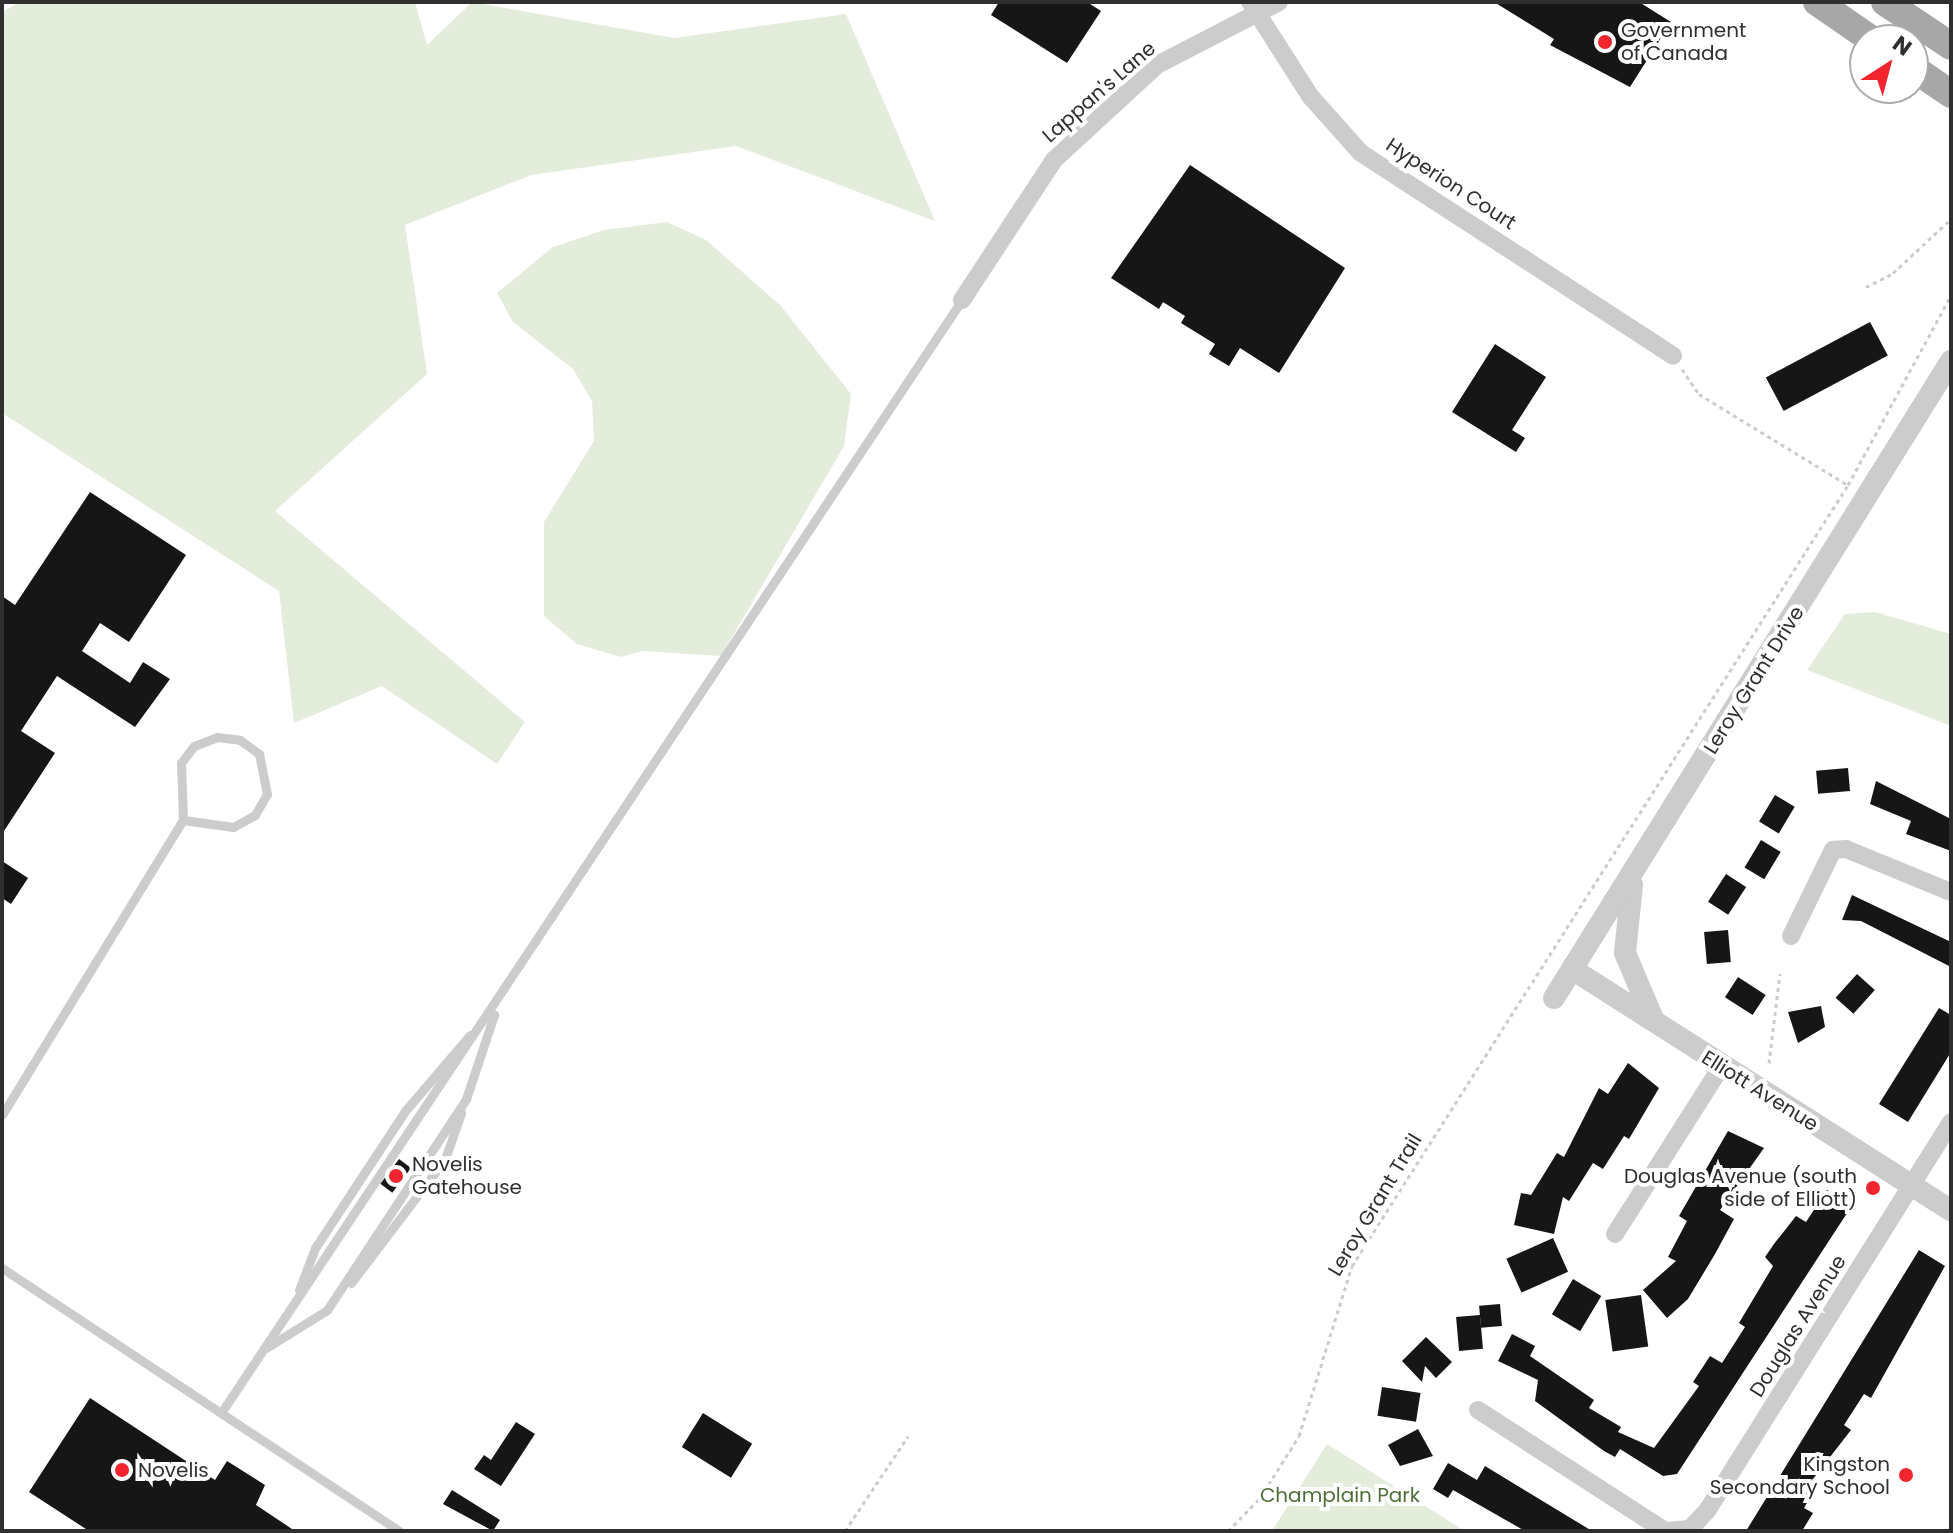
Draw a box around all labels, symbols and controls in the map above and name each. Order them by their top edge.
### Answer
place label: Government of Canada [1621,18,1746,65]
north arrow [1849,24,1929,104]
text: N [1886,28,1918,63]
marker: Government of Canada [1596,33,1614,51]
street label: Lappan's Lane [1038,36,1160,148]
street label: Hyperion Court [1382,133,1520,235]
street label: Leroy Grant Drive [1699,602,1809,758]
street label: Elliott Avenue [1697,1046,1823,1136]
street label: Leroy Grant Trail [1323,1130,1427,1280]
place label: Novelis Gatehouse [412,1152,522,1199]
place label: Douglas Avenue (south side of Elliott) [1624,1164,1857,1211]
marker: Novelis Gatehouse [387,1167,405,1185]
marker: Douglas Avenue (south side of Elliott) [1864,1179,1882,1197]
street label: Douglas Avenue [1745,1251,1851,1401]
place label: Kingston Secondary School [1710,1452,1890,1499]
place label: Novelis [138,1458,209,1482]
marker: Novelis [113,1461,131,1479]
marker: Kingston Secondary School [1897,1466,1915,1484]
park label: Champlain Park [1260,1483,1420,1507]

